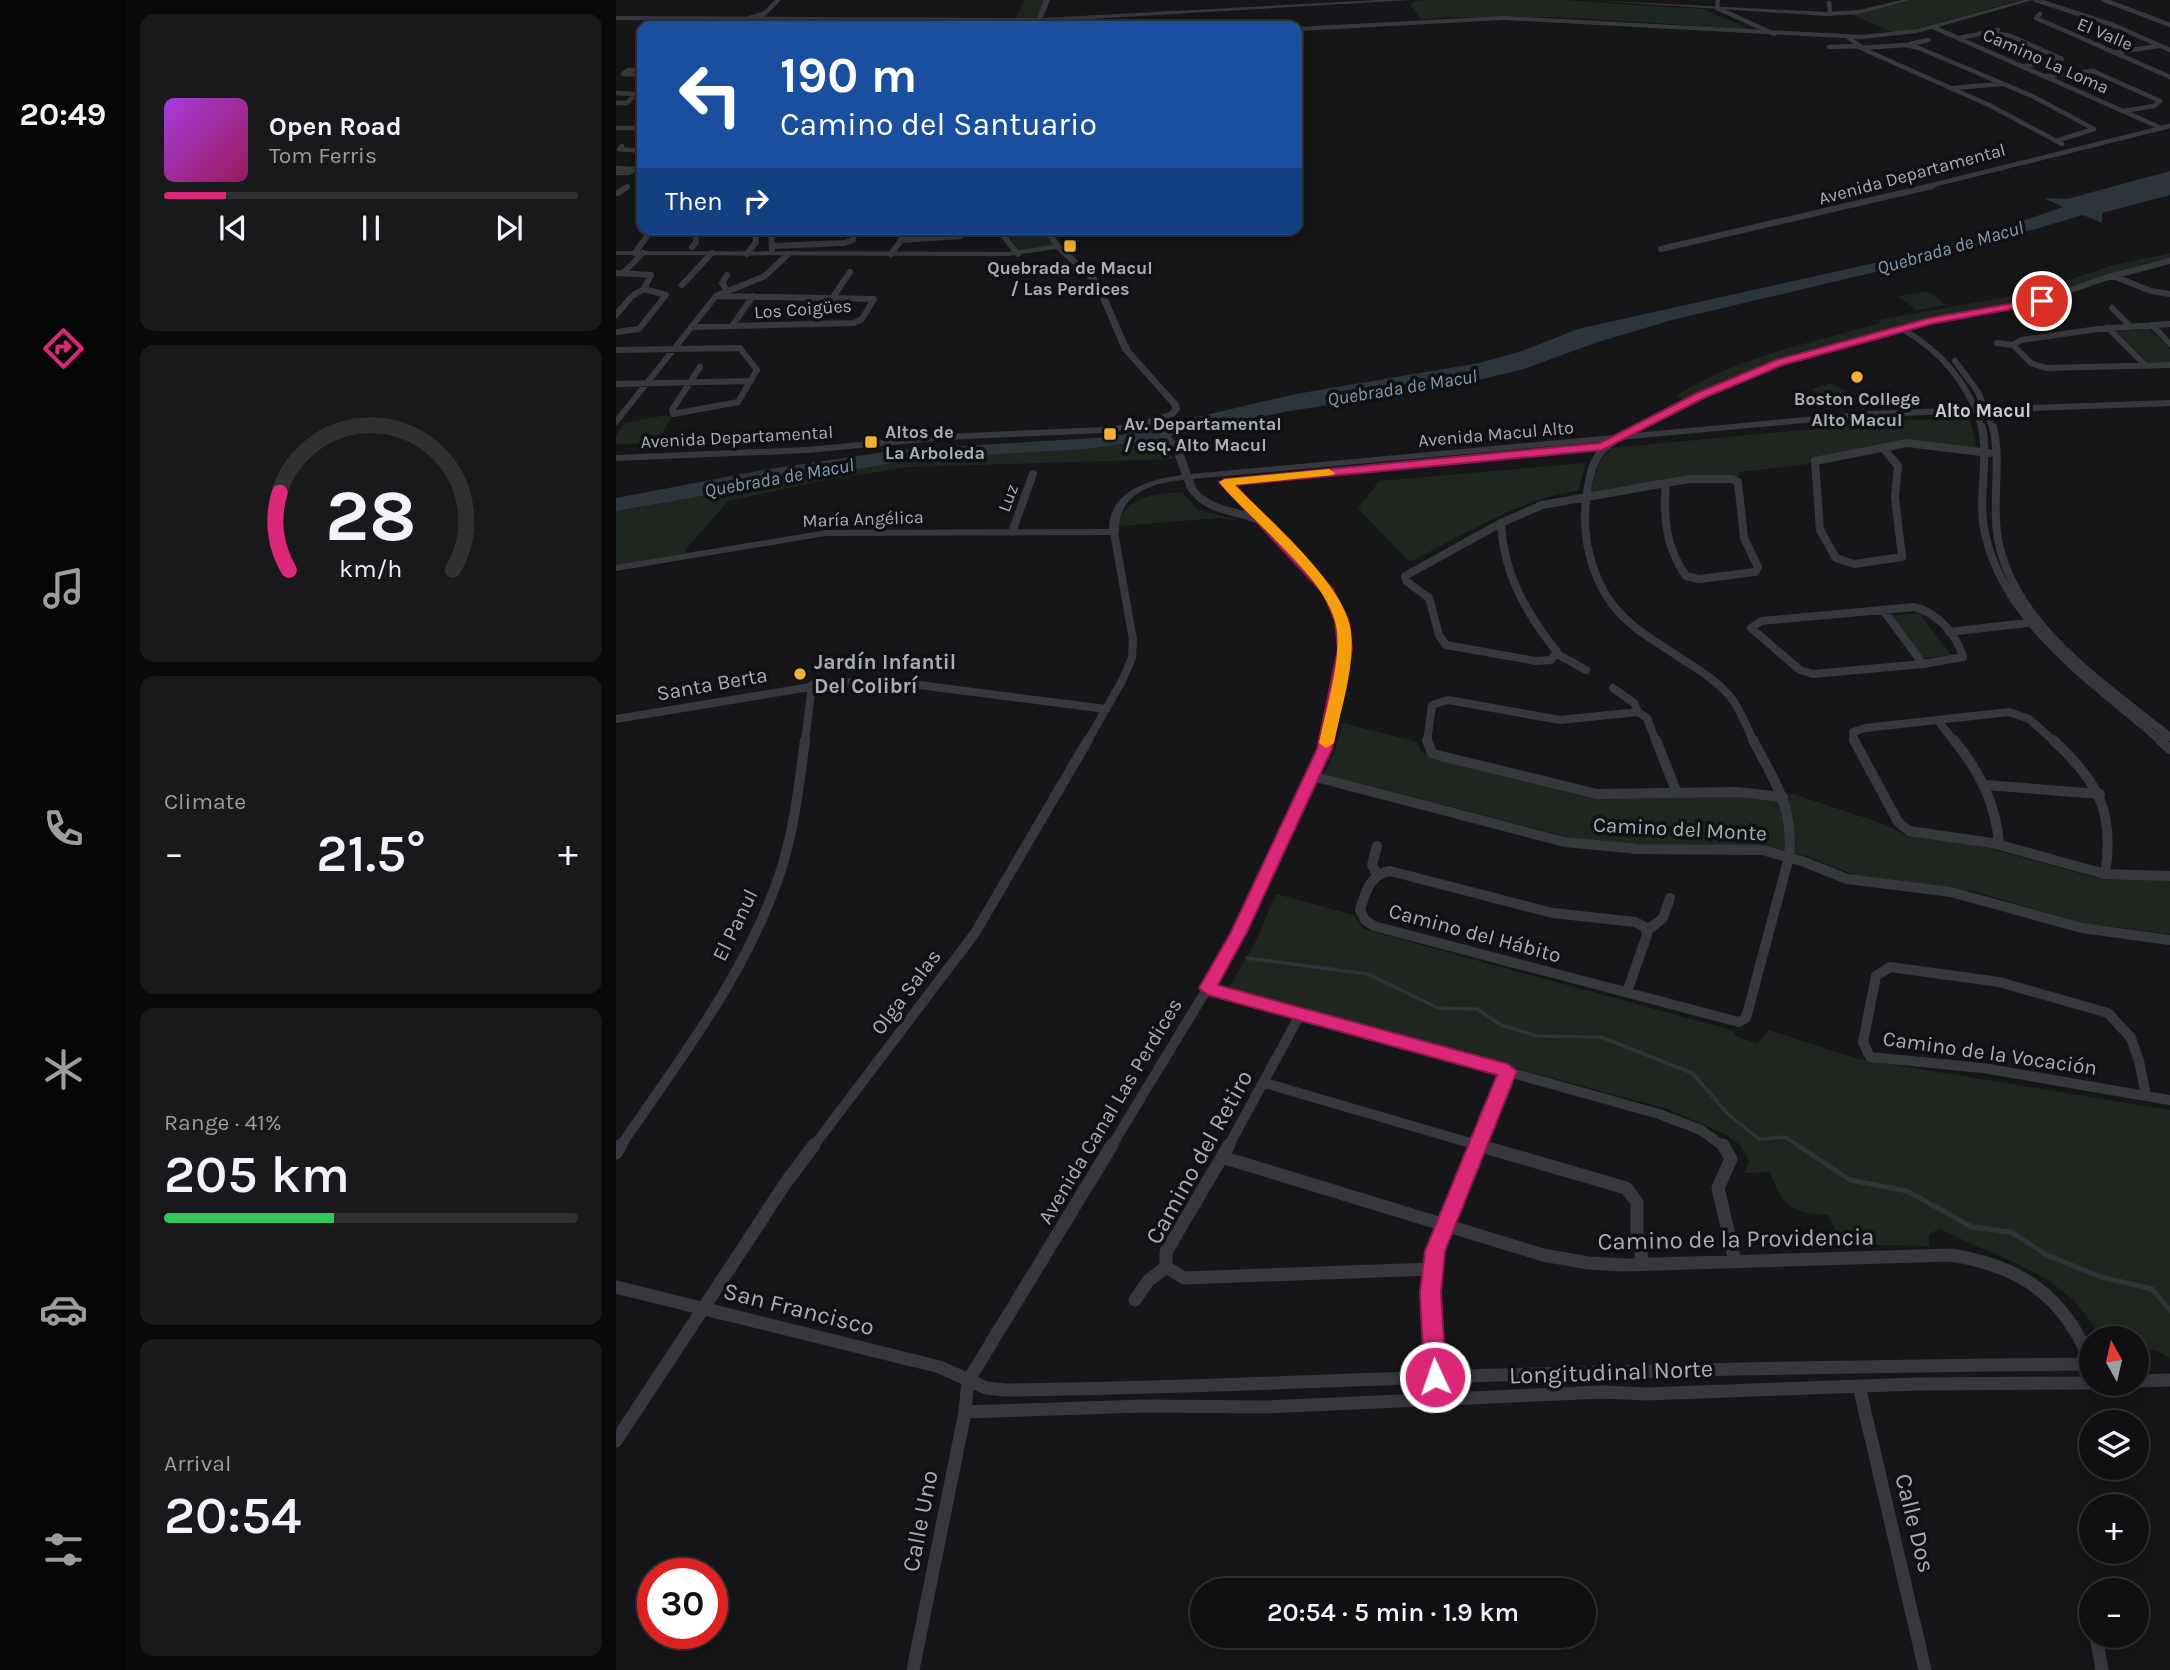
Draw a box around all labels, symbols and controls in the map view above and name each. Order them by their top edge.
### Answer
street label: El Valle [2074,13,2136,55]
street label: Camino La Loma [1980,23,2112,99]
text: 190 m [780,47,917,104]
icon: left [665,49,756,140]
text: 20:49 [20,96,106,133]
text: Camino del Santuario [780,106,1097,143]
text: Open Road [269,111,402,142]
street label: Avenida Departamental [1816,138,2008,210]
text: Tom Ferris [269,142,377,169]
icon: right [737,182,775,220]
text: Then [665,186,723,217]
icon: previous [214,209,252,247]
icon: pause [352,209,390,247]
icon: next [490,209,528,247]
water label: Quebrada de Macul [1875,216,2026,279]
marker: Quebrada de Macul / Las Perdices [1062,238,1078,254]
place label: Quebrada de Macul / Las Perdices [987,257,1153,300]
pin [2012,271,2072,331]
icon: arrive [2023,282,2061,320]
street label: Los Coigües [753,295,853,323]
icon: directions [39,324,88,373]
water label: Quebrada de Macul [1326,365,1479,411]
marker: Boston College Alto Macul [1849,369,1865,385]
place label: Boston College Alto Macul [1794,388,1920,431]
district label: Alto Macul [1935,400,2031,422]
place label: Av. Departamental / esq. Alto Macul [1124,413,1282,456]
street label: Avenida Macul Alto [1417,416,1575,452]
street label: Avenida Departamental [640,421,834,453]
place label: Altos de La Arboleda [885,421,985,464]
marker: Av. Departamental / esq. Alto Macul [1102,426,1118,442]
marker: Altos de La Arboleda [863,434,879,450]
water label: Quebrada de Macul [703,454,856,502]
text: 28 [325,473,417,558]
street label: Luz [993,481,1023,515]
street label: María Angélica [802,506,924,532]
text: km/h [339,554,403,583]
icon: music [39,564,88,613]
place label: Jardín Infantil Del Colibrí [814,650,956,698]
street label: Santa Berta [655,662,769,706]
marker: Jardín Infantil Del Colibrí [792,666,808,682]
text: Climate [164,788,246,815]
icon: phone [39,804,88,853]
street label: Camino del Monte [1592,812,1768,846]
text: 21.5° [316,823,426,884]
text: − [164,831,184,876]
text: + [558,831,578,876]
street label: El Panul [707,885,763,965]
street label: Camino del Hábito [1386,898,1564,968]
street label: Olga Salas [866,945,946,1039]
street label: Avenida Canal Las Perdices [1033,994,1187,1228]
street label: Camino de la Vocación [1881,1026,2099,1080]
icon: climate [39,1045,88,1094]
street label: Camino del Retiro [1140,1065,1258,1249]
text: Range · 41% [164,1109,282,1136]
text: 205 km [164,1144,350,1205]
street label: Camino de la Providencia [1597,1223,1875,1255]
street label: San Francisco [721,1277,877,1341]
icon: car [39,1285,88,1334]
north arrow [2079,1326,2149,1396]
map controls [2079,1326,2149,1648]
position arrow [1398,1340,1472,1414]
street label: Longitudinal Norte [1509,1354,1713,1390]
button: layers [2079,1410,2149,1480]
text: Arrival [164,1450,231,1477]
street label: Calle Uno [896,1468,944,1574]
street label: Calle Dos [1889,1471,1941,1575]
text: 20:54 [164,1485,301,1546]
button: + [2079,1494,2149,1564]
icon: filters [39,1525,88,1574]
speed limit sign: 30 [637,1558,728,1649]
button: − [2079,1578,2149,1648]
text: 20:54 · 5 min · 1.9 km [1267,1597,1519,1628]

